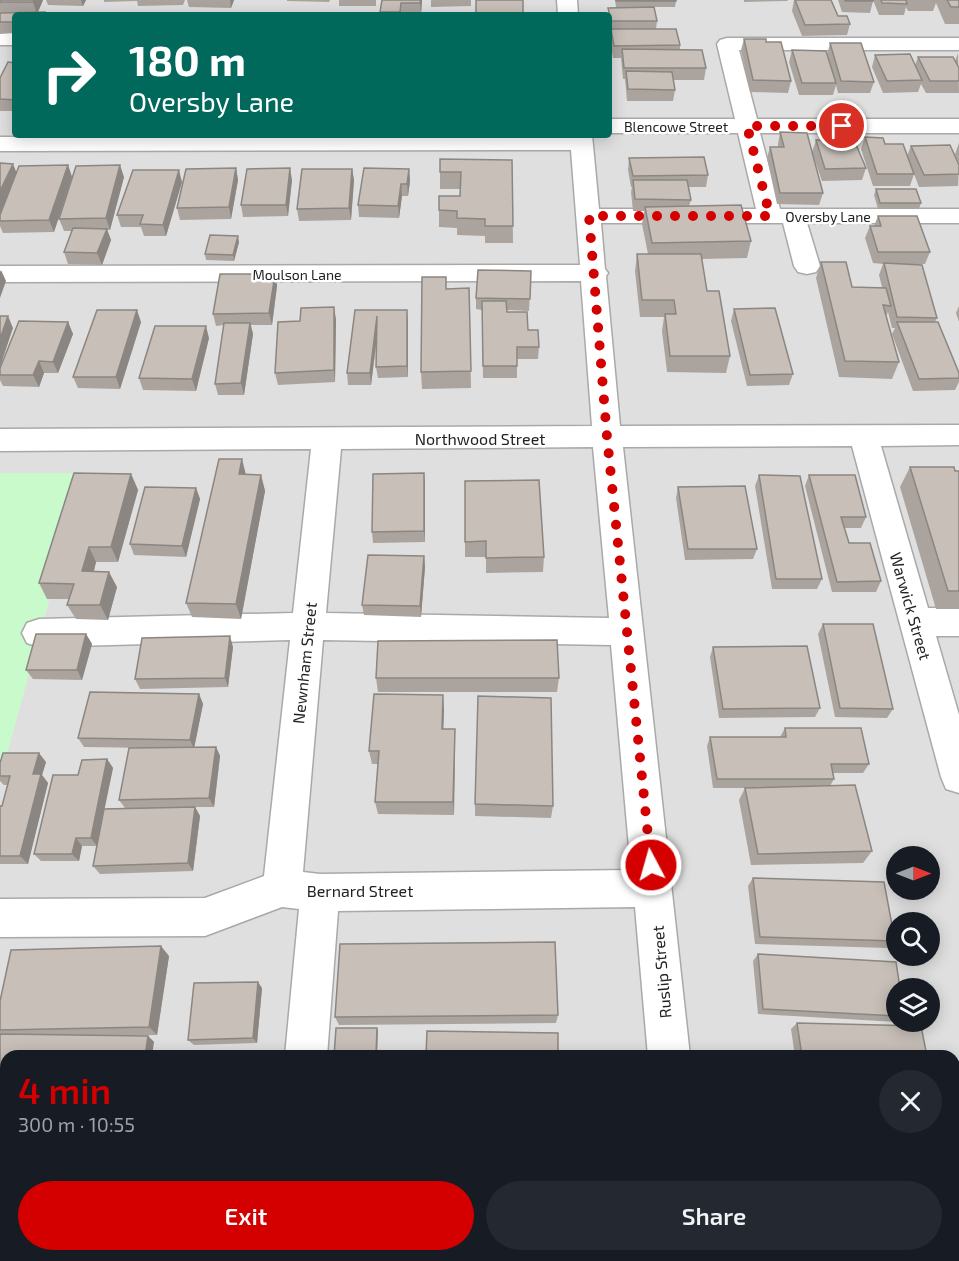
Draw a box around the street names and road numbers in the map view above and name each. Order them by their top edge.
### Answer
street label: Blencowe Street [624,118,728,135]
street label: Oversby Lane [785,208,871,225]
street label: Moulson Lane [252,266,342,283]
street label: Northwood Street [415,429,545,448]
street label: Warwick Street [887,550,935,662]
street label: Newnham Street [288,601,320,725]
street label: Bernard Street [307,881,413,900]
street label: Ruslip Street [647,925,675,1019]

